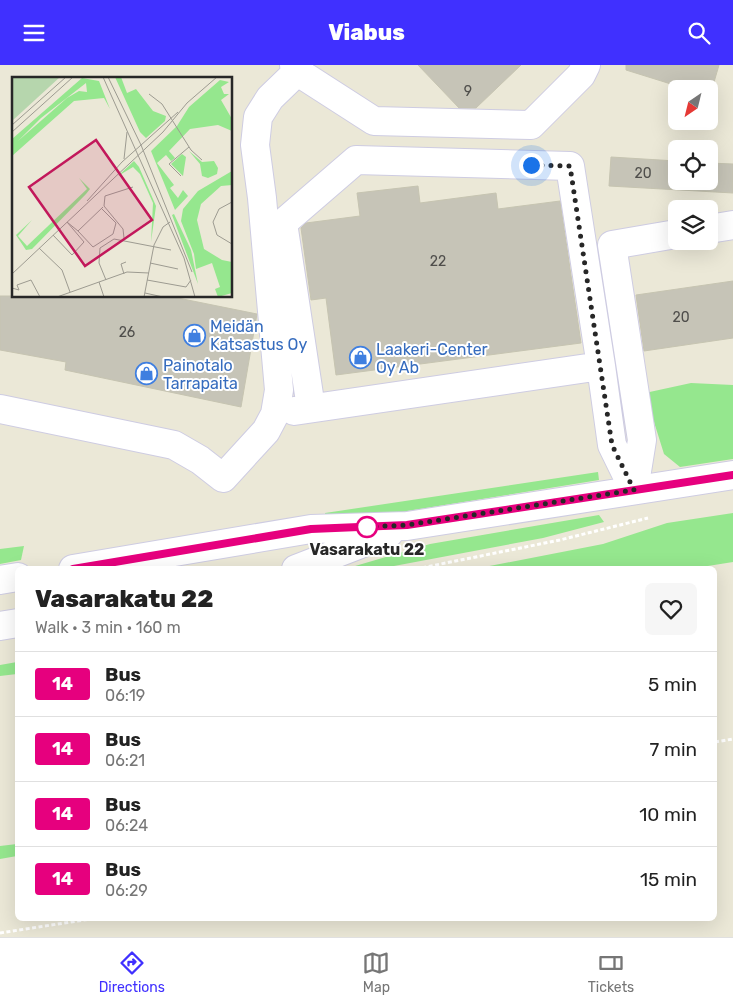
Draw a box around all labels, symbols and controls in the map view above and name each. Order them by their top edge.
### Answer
icon: menu [20,19,48,47]
text: Viabus [328,19,405,46]
icon: search [685,19,713,47]
inset map [12,77,232,297]
north arrow [668,80,718,130]
map controls [668,80,718,250]
house number: 9 [464,83,472,100]
button: locate [668,140,718,190]
your location [519,153,544,178]
house number: 20 [634,165,652,182]
button: layers [668,200,718,250]
house number: 22 [430,253,446,270]
house number: 20 [672,309,690,326]
place label: Meidän Katsastus Oy [210,317,307,354]
shop icon: Meidän Katsastus Oy [182,323,206,347]
house number: 26 [119,324,135,341]
place label: Laakeri-Center Oy Ab [376,340,488,377]
shop icon: Laakeri-Center Oy Ab [348,346,372,370]
place label: Painotalo Tarrapaita [163,356,238,393]
shop icon: Painotalo Tarrapaita [135,362,159,386]
marker: Vasarakatu 22 [356,516,378,538]
place label: Vasarakatu 22 [310,540,424,559]
button: heart [645,583,697,635]
text: Vasarakatu 22 [35,585,213,613]
text: Walk · 3 min · 160 m [35,618,181,637]
text: Bus [105,663,141,686]
text: 14 [52,673,73,695]
text: 5 min [648,673,697,696]
text: 06:19 [105,686,145,705]
text: Bus [105,728,141,751]
text: 14 [52,738,73,760]
text: 7 min [650,738,697,761]
text: 06:21 [105,751,145,770]
text: Bus [105,793,141,816]
text: 14 [52,803,73,825]
text: 10 min [639,803,697,826]
text: 06:24 [105,816,148,835]
text: Bus [105,858,141,881]
text: 14 [52,868,73,890]
text: 15 min [640,868,697,891]
text: 06:29 [105,881,148,900]
tab: Directions [99,949,165,996]
tab: Map [362,949,390,996]
tab: Tickets [588,949,634,996]

